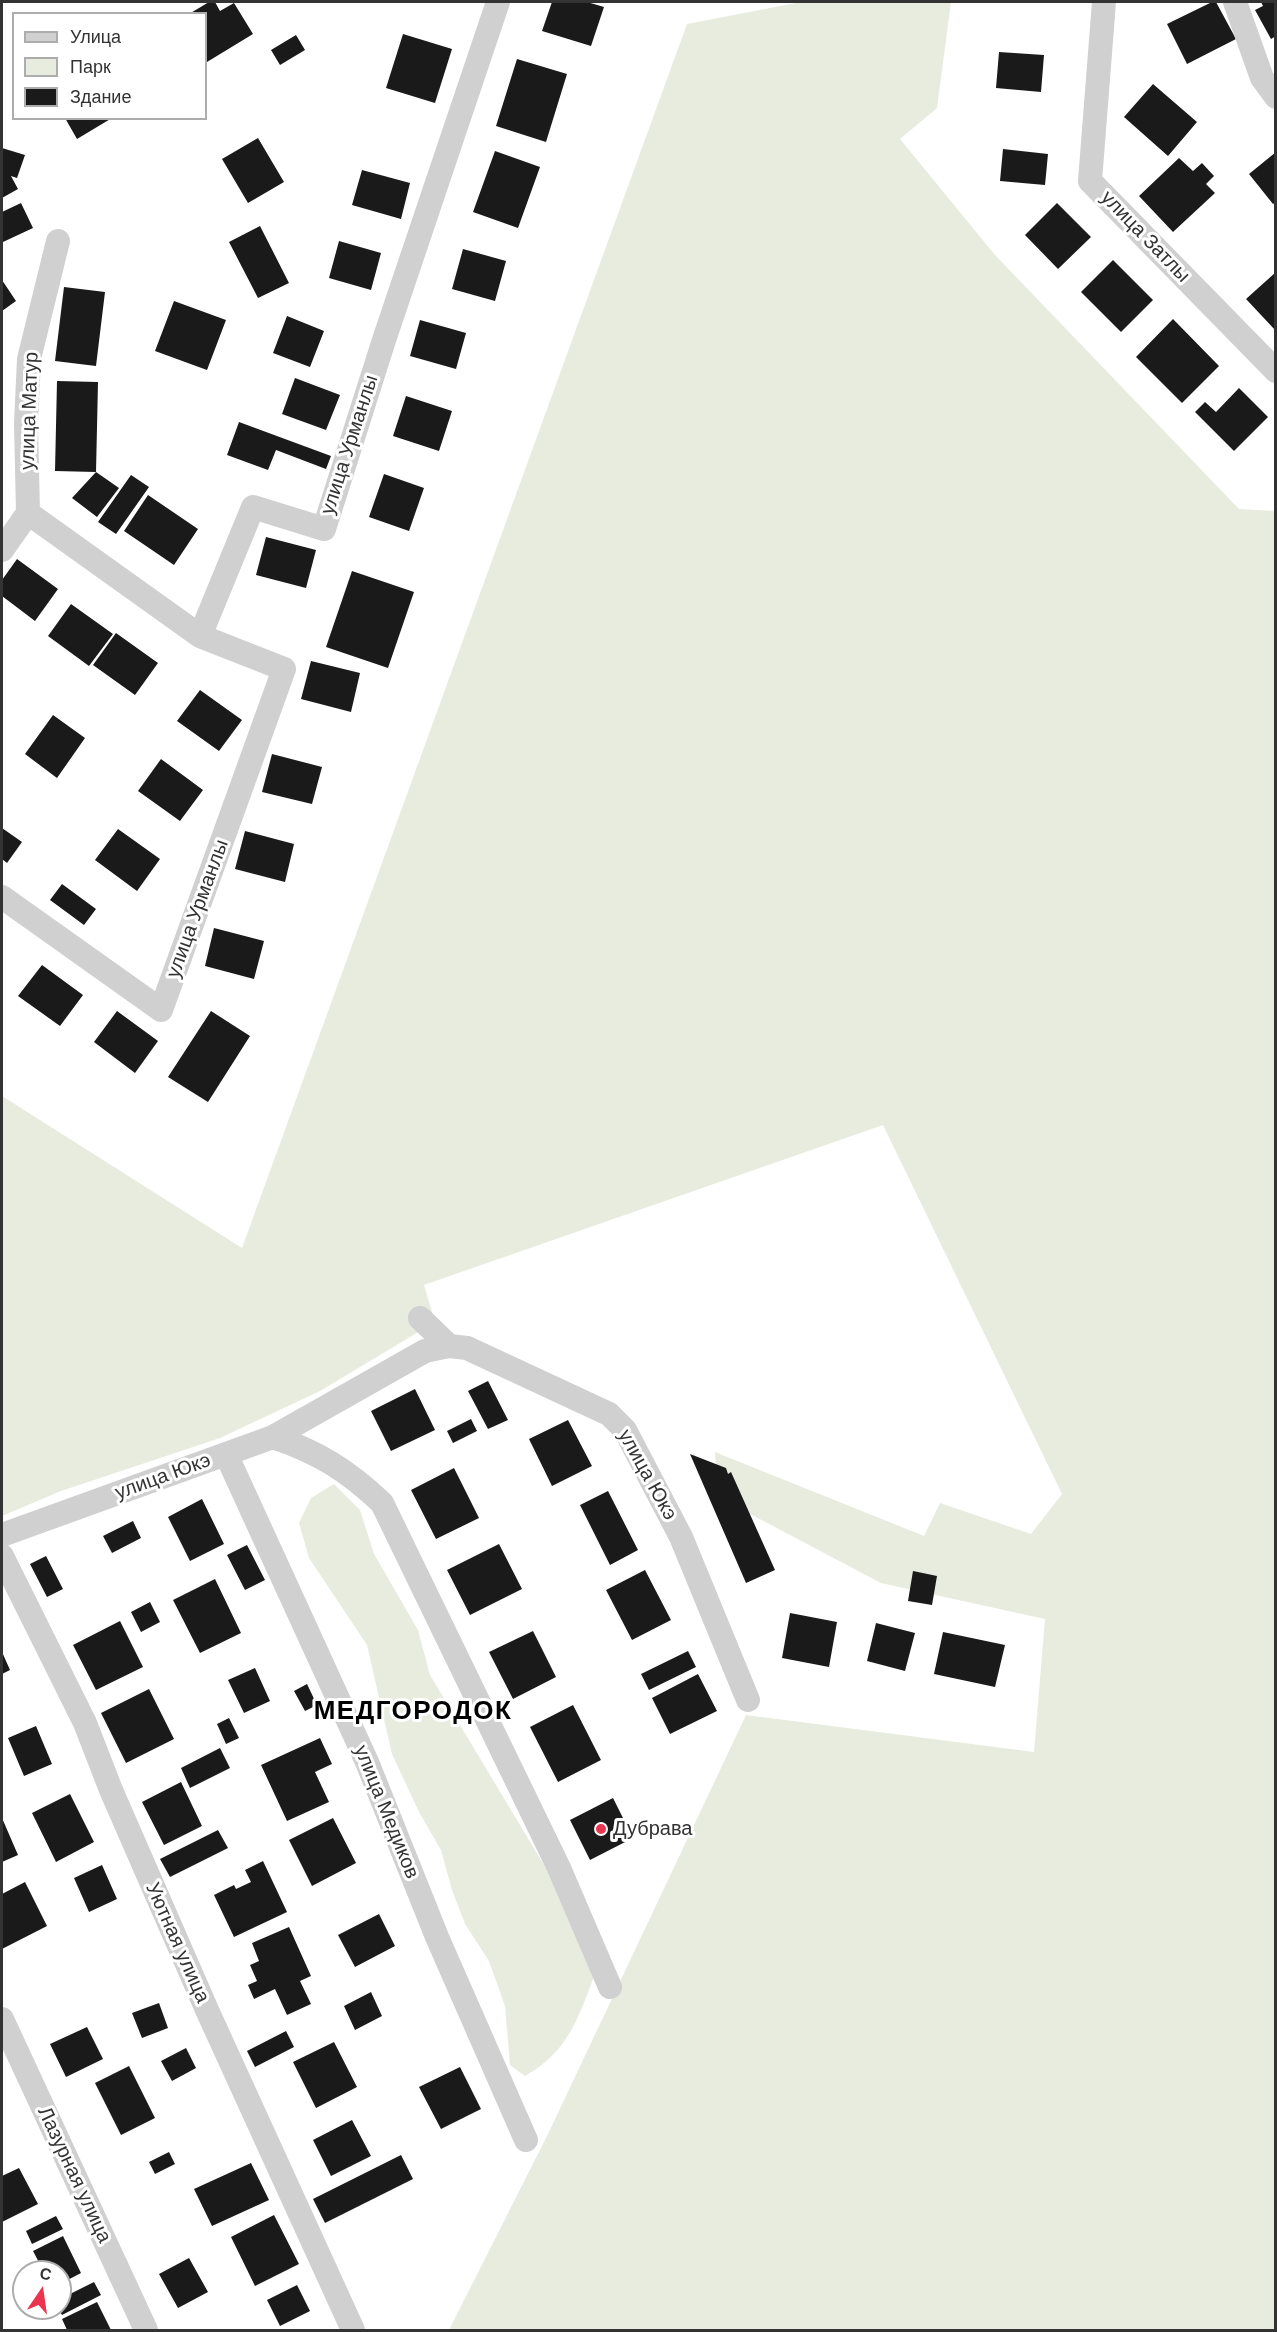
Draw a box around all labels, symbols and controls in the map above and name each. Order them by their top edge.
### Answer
legend [12,12,207,120]
text: Улица [70,27,121,47]
text: Парк [70,57,111,77]
text: Здание [70,87,131,107]
street label: улица Затлы [1095,186,1195,288]
street label: улица Матур [16,351,44,471]
street label: улица Урманлы [316,372,384,518]
street label: улица Урманлы [162,837,234,981]
street label: улица Юкэ [612,1425,682,1525]
street label: улица Юкэ [112,1449,214,1505]
district label: МЕДГОРОДОК [314,1696,512,1728]
street label: улица Медиков [348,1742,424,1882]
place label: Дубрава [613,1817,692,1841]
marker: Дубрава [594,1822,608,1836]
street label: Уютная улица [140,1879,214,2007]
street label: Лазурная улица [32,2103,116,2247]
north arrow [12,2260,72,2320]
text: С [38,2264,53,2284]

